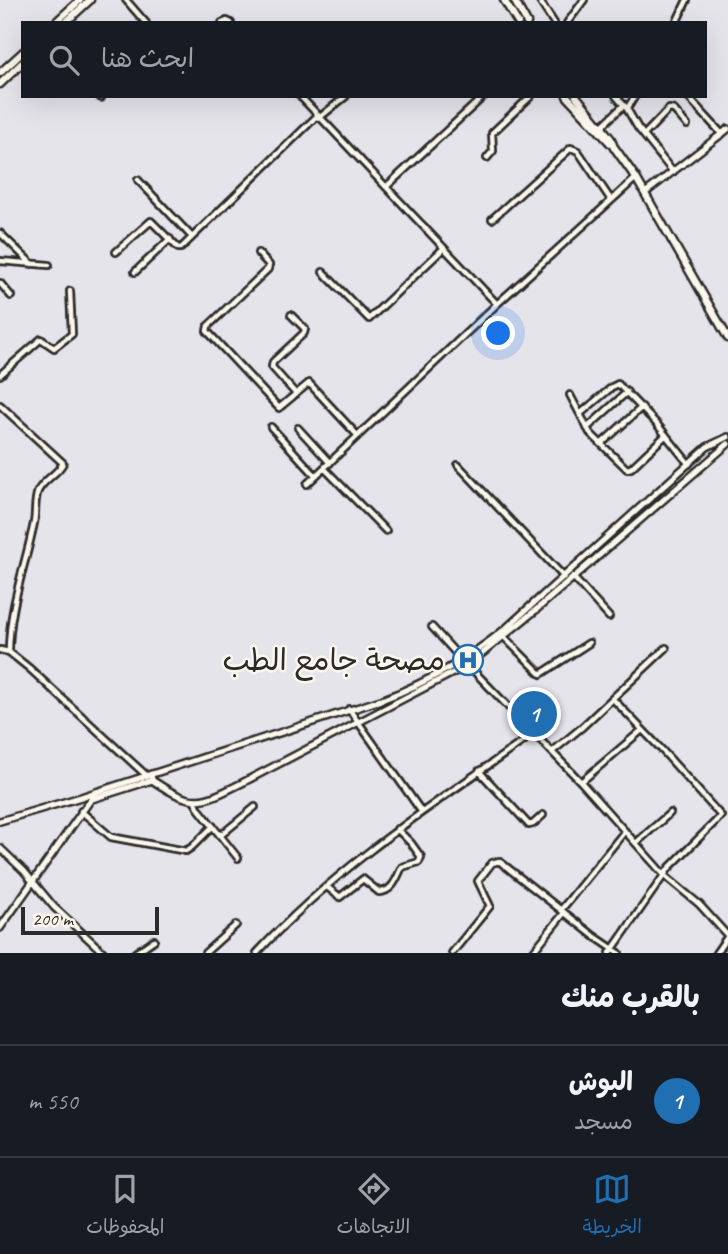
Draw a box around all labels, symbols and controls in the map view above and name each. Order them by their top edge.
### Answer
search box [21,21,707,98]
icon: search [45,41,83,79]
text: ابحث هنا [101,42,194,75]
your location [481,316,515,350]
place label: مصحة جامع الطب [222,641,445,682]
hospital icon: مصحة جامع الطب [451,643,485,677]
pin: 1 [511,688,557,740]
scale bar [21,904,159,936]
text: 200 m [32,907,73,931]
text: بالقرب منك [561,978,700,1016]
text: البوش [569,1065,633,1098]
text: 550 m [28,1087,78,1116]
text: 1 [672,1087,682,1116]
text: مسجد [574,1107,633,1136]
tab: المحفوظات [86,1170,164,1243]
tab: الاتجاهات [337,1170,410,1243]
tab: الخريطة [583,1170,642,1243]

